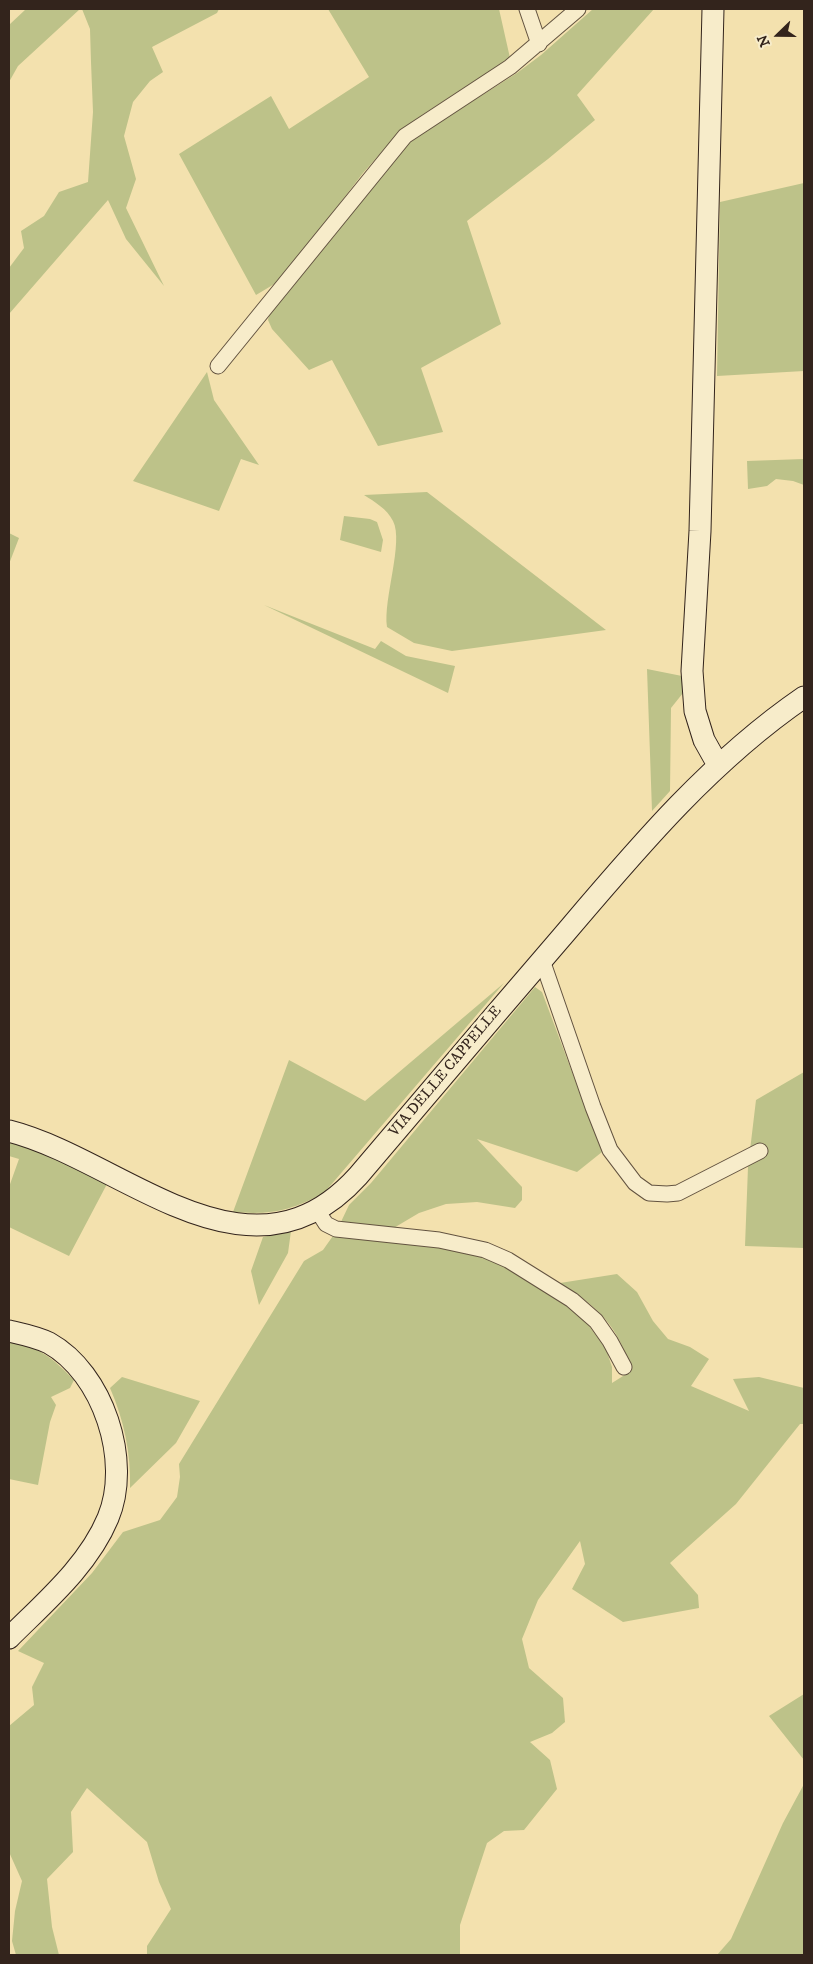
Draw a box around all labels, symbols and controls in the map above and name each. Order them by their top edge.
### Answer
north arrow [753,10,803,60]
text: N [754,32,775,49]
street label: VIA DELLE CAPPELLE [386,1003,506,1141]

